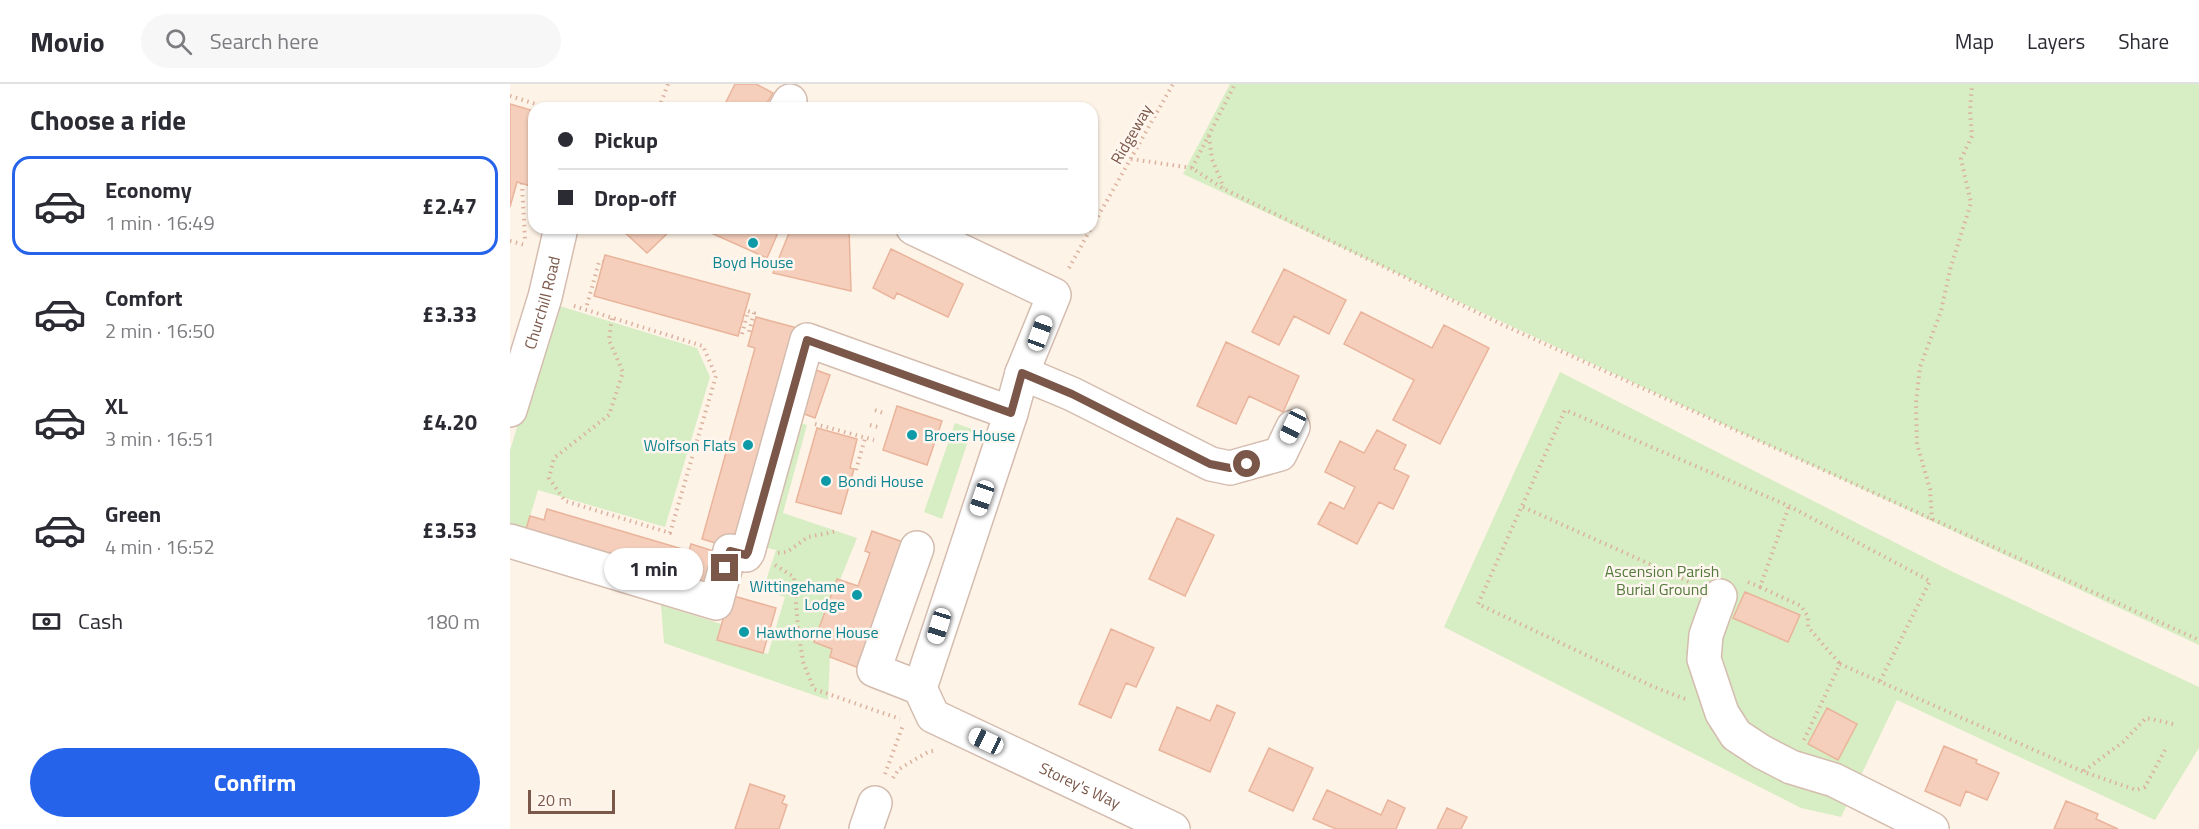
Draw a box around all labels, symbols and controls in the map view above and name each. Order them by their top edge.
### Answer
search box [141,14,561,68]
text: Movio [30,20,105,63]
text: Search here [210,24,319,58]
icon: search [162,25,195,58]
text: Map [1955,25,1994,57]
text: Layers [2027,25,2085,57]
text: Share [2118,25,2169,57]
text: Choose a ride [30,99,186,140]
street label: Ridgeway [1104,99,1158,169]
text: Pickup [594,123,658,157]
text: Economy [105,173,192,207]
icon: car [33,179,87,233]
text: Drop-off [594,181,676,215]
text: £2.47 [422,189,477,223]
text: 1 min · 16:49 [105,207,215,238]
marker: Boyd House [746,236,760,250]
place label: Boyd House [713,250,793,274]
street label: Churchill Road [517,254,566,352]
text: Comfort [105,281,183,315]
icon: car [33,287,87,341]
text: £3.33 [422,297,477,331]
car [1025,313,1055,353]
text: 2 min · 16:50 [105,315,215,346]
text: XL [105,389,128,423]
icon: car [33,395,87,449]
text: £4.20 [422,405,477,439]
car [1277,406,1309,446]
text: 3 min · 16:51 [105,423,215,454]
place label: Broers House [924,423,1015,447]
marker: Broers House [905,428,919,442]
place label: Wolfson Flats [644,433,736,457]
marker: Wolfson Flats [741,438,755,452]
route start [1233,450,1260,477]
place label: Bondi House [838,469,924,493]
marker: Bondi House [819,474,833,488]
car [968,478,996,518]
text: Green [105,497,161,531]
icon: car [33,503,87,557]
text: £3.53 [422,513,477,547]
text: 4 min · 16:52 [105,531,215,562]
callout: 1 min [605,547,704,589]
text: 1 min [629,553,678,584]
route end [711,554,738,581]
park label: Ascension Parish Burial Ground [1605,559,1719,601]
place label: Wittingehame Lodge [750,574,845,616]
marker: Wittingehame Lodge [850,588,864,602]
text: Cash [78,604,123,638]
icon: cash [30,605,63,638]
text: 180 m [425,606,480,637]
car [925,606,953,646]
place label: Hawthorne House [756,620,879,644]
marker: Hawthorne House [737,625,751,639]
car [966,725,1006,757]
button: Confirm [30,748,480,817]
street label: Storey's Way [1035,756,1125,815]
scale bar [528,787,615,814]
text: 20 m [537,788,572,812]

